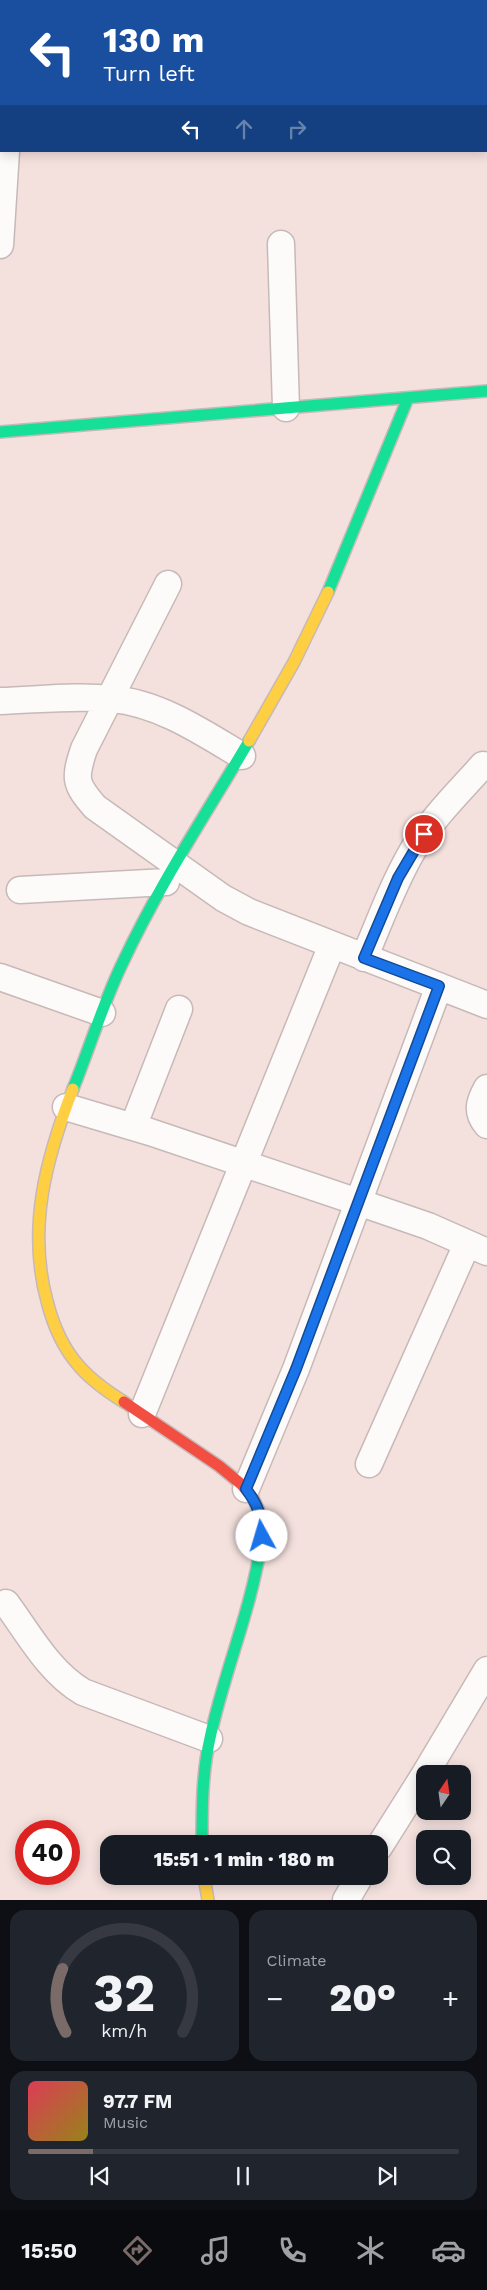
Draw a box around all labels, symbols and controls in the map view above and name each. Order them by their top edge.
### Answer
text: 130 m [103,19,204,61]
icon: left [20,20,85,85]
text: Turn left [103,61,195,86]
icon: left [177,115,205,143]
icon: ahead [230,115,258,143]
icon: right [283,115,311,143]
pin [403,813,445,855]
icon: arrive [410,820,438,848]
position arrow [235,1509,287,1561]
north arrow [416,1765,471,1820]
map controls [416,1765,471,1885]
speed limit sign: 40 [15,1820,80,1885]
button: search [416,1830,471,1885]
text: 15:51 · 1 min · 180 m [154,1848,334,1871]
text: Climate [267,1951,327,1970]
text: 32 [93,1963,155,2024]
text: 20° [329,1976,396,2020]
text: − [267,1982,283,2015]
text: + [442,1982,459,2015]
text: km/h [101,2020,147,2041]
text: 97.7 FM [103,2090,172,2113]
text: Music [103,2113,148,2132]
icon: previous [86,2162,114,2190]
icon: pause [229,2162,257,2190]
icon: next [373,2162,401,2190]
icon: directions [120,2233,155,2268]
icon: music [198,2233,233,2268]
icon: phone [275,2233,310,2268]
icon: climate [353,2233,388,2268]
icon: car [431,2233,466,2268]
text: 15:50 [21,2238,77,2263]

